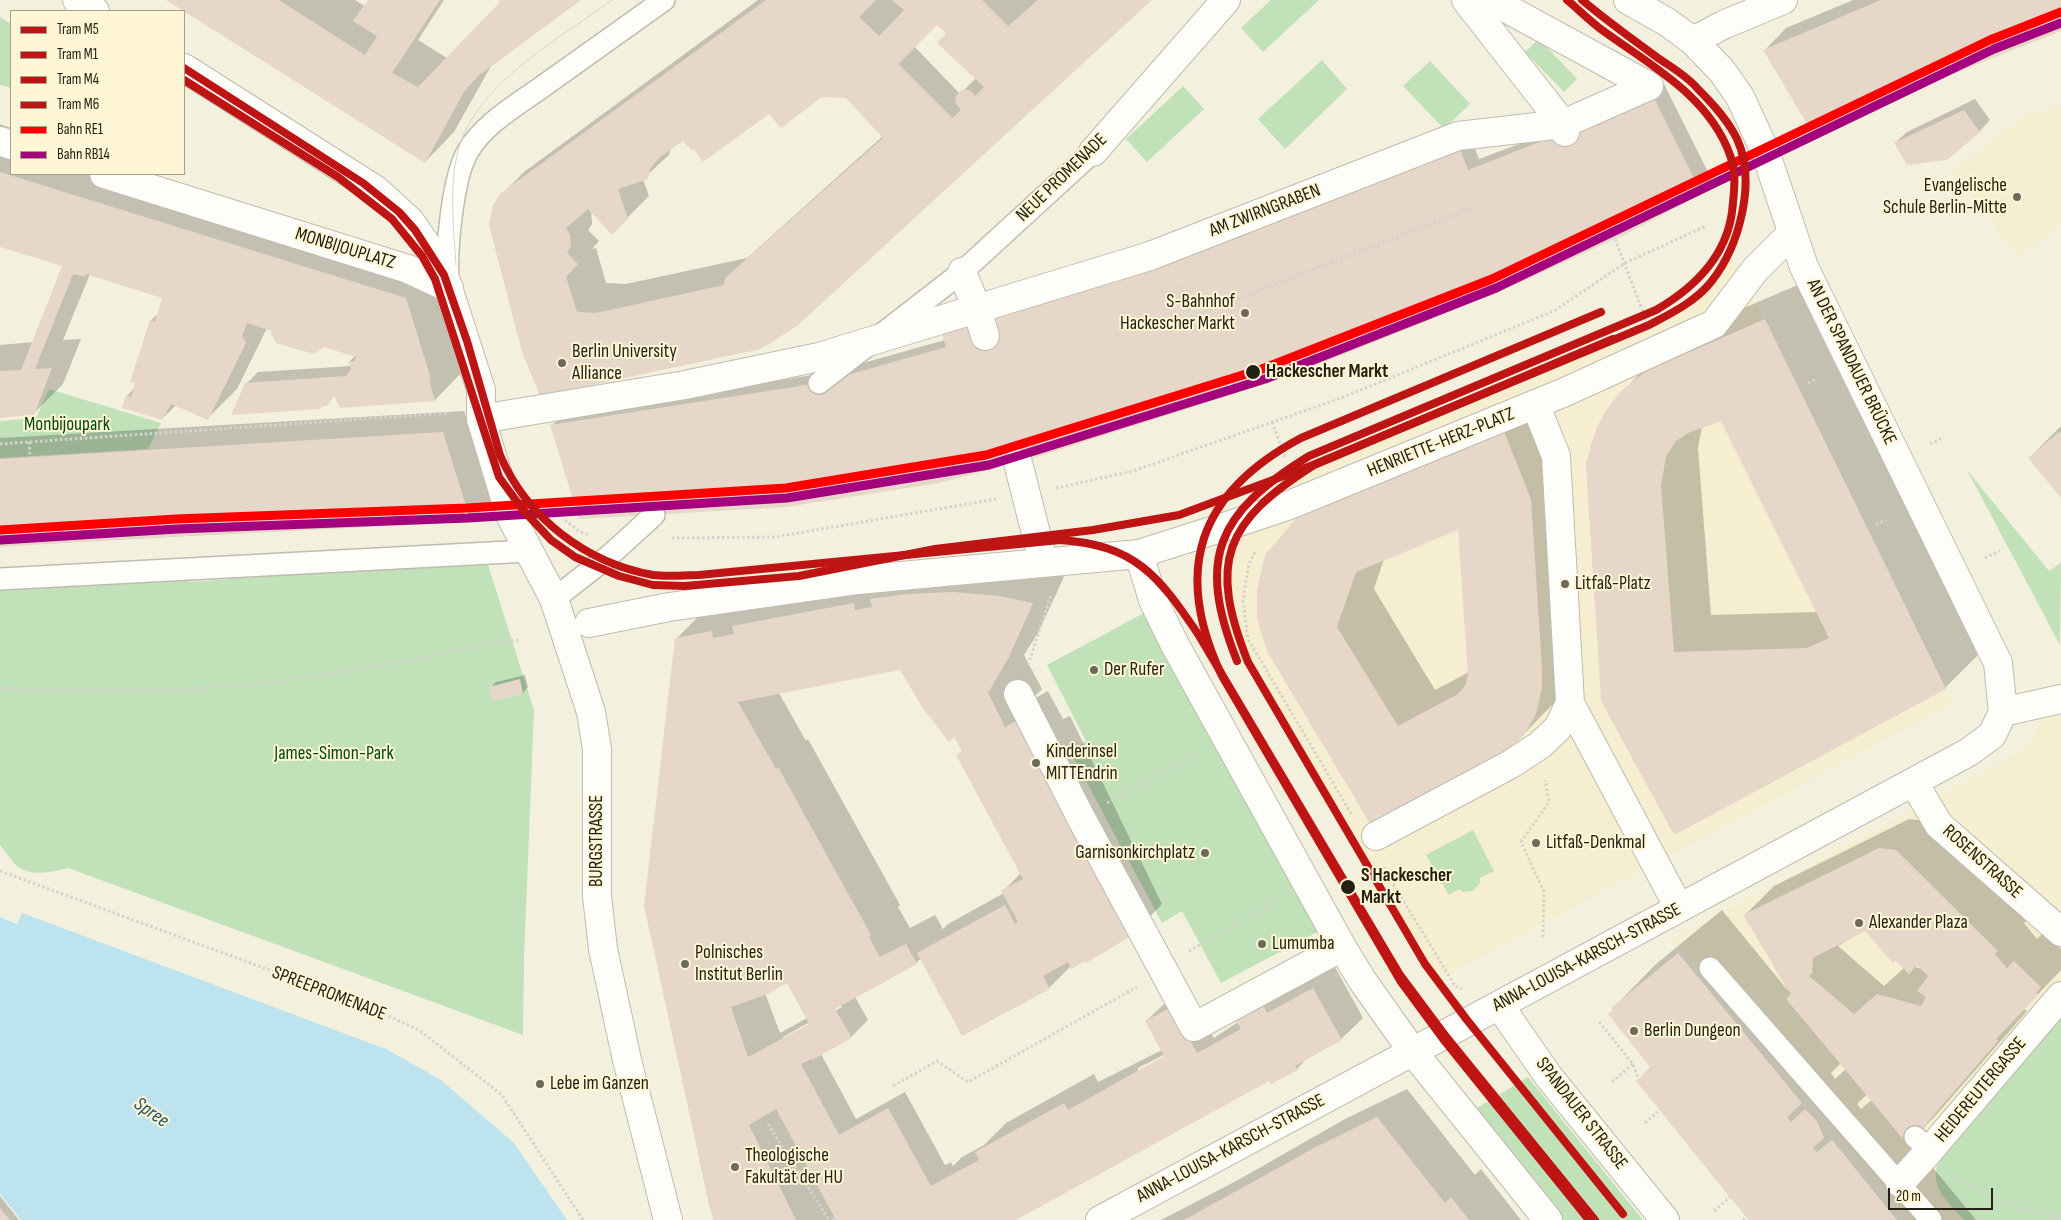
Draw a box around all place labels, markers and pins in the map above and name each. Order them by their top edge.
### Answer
place label: Evangelische Schule Berlin-Mitte [1883,175,2007,219]
marker: Evangelische Schule Berlin-Mitte [2011,191,2023,203]
place label: S-Bahnhof Hackescher Markt [1120,291,1235,335]
marker: S-Bahnhof Hackescher Markt [1239,307,1251,319]
place label: Berlin University Alliance [572,341,677,385]
marker: Berlin University Alliance [556,357,568,369]
place label: Hackescher Markt [1266,361,1388,383]
marker: Hackescher Markt [1244,363,1262,381]
place label: Litfaß-Platz [1575,573,1651,595]
marker: Litfaß-Platz [1559,578,1571,590]
place label: Der Rufer [1104,659,1164,681]
marker: Der Rufer [1088,664,1100,676]
place label: Kinderinsel MITTEndrin [1046,741,1118,785]
marker: Kinderinsel MITTEndrin [1030,757,1042,769]
place label: Litfaß-Denkmal [1546,832,1645,854]
marker: Litfaß-Denkmal [1530,837,1542,849]
place label: Garnisonkirchplatz [1075,842,1195,864]
marker: Garnisonkirchplatz [1199,847,1211,859]
place label: S Hackescher Markt [1361,865,1452,909]
marker: S Hackescher Markt [1339,878,1357,896]
place label: Alexander Plaza [1869,912,1968,934]
marker: Alexander Plaza [1853,917,1865,929]
place label: Lumumba [1272,933,1334,955]
marker: Lumumba [1256,938,1268,950]
place label: Polnisches Institut Berlin [695,942,783,986]
marker: Polnisches Institut Berlin [679,958,691,970]
place label: Berlin Dungeon [1644,1020,1741,1042]
marker: Berlin Dungeon [1628,1025,1640,1037]
place label: Lebe im Ganzen [550,1073,649,1095]
marker: Lebe im Ganzen [534,1078,546,1090]
place label: Theologische Fakultät der HU [745,1145,843,1189]
marker: Theologische Fakultät der HU [729,1161,741,1173]

